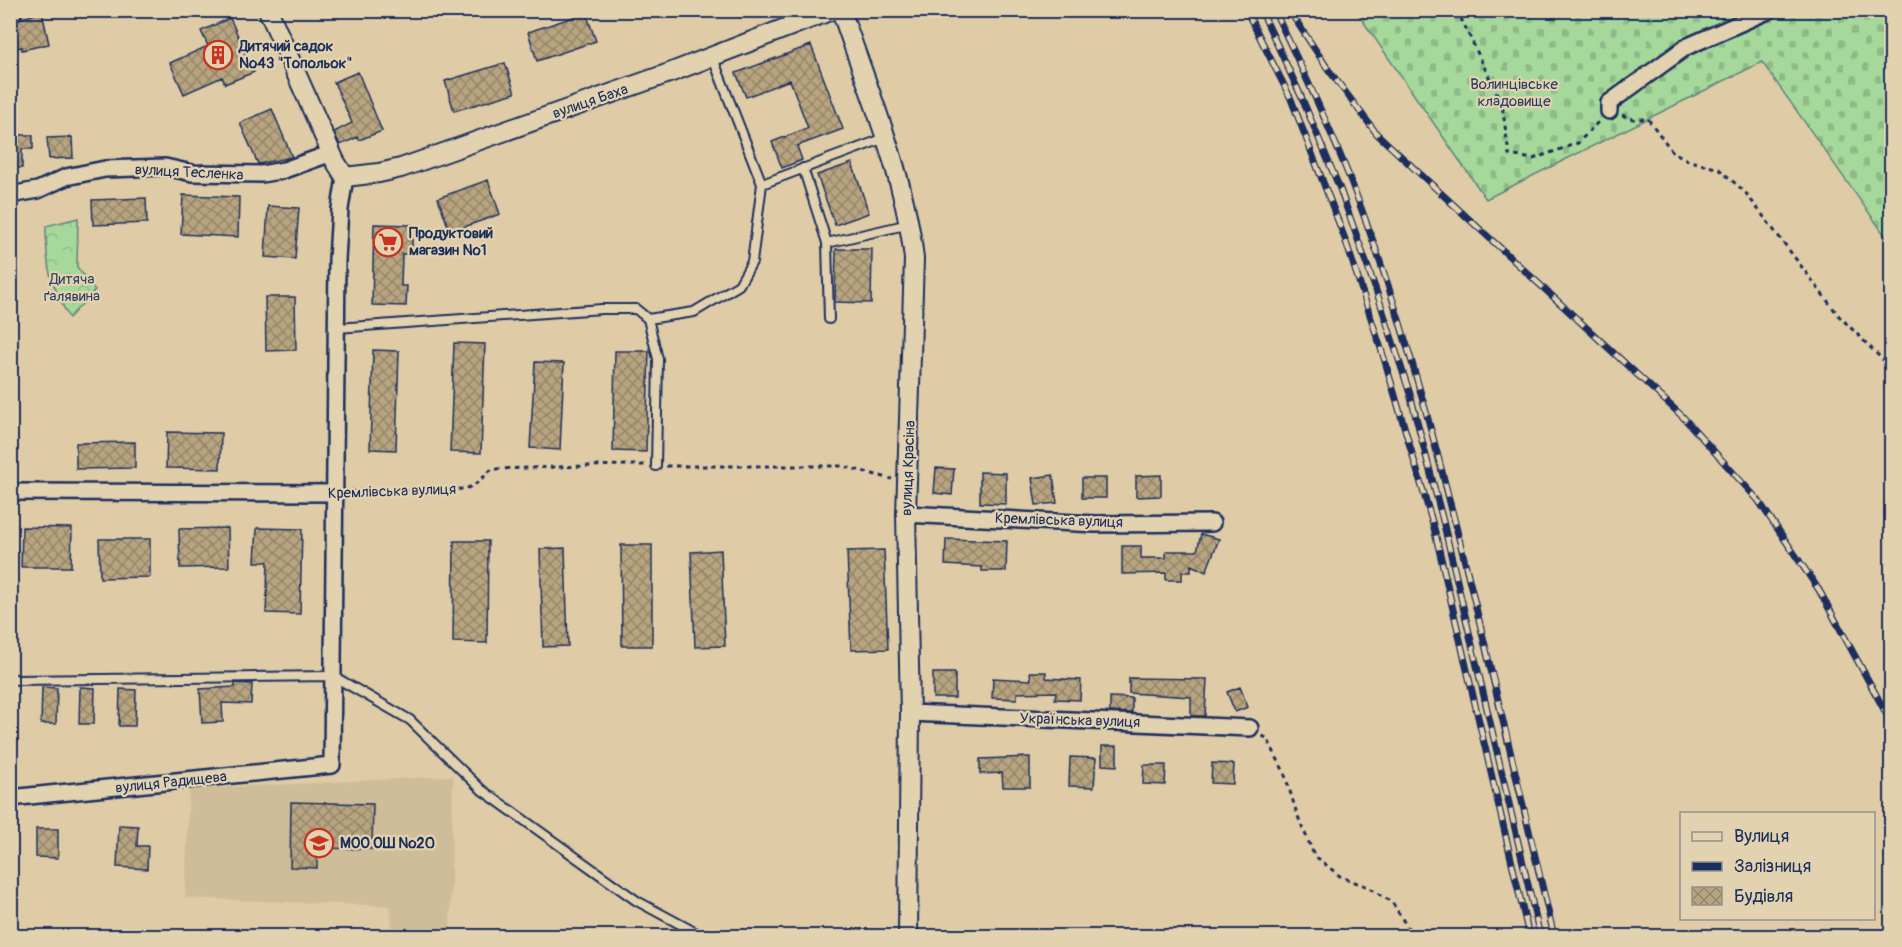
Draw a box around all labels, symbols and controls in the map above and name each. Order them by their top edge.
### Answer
place label: Дитячий садок №43 "Топольок" [238,37,352,73]
building icon: Дитячий садок №43 "Топольок" [202,39,234,71]
park label: Волинцівське кладовище [1470,75,1558,111]
street label: вулиця Баха [550,80,630,123]
street label: вулиця Тесленка [134,160,244,185]
place label: Продуктовий магазин №1 [409,224,493,260]
supermarket icon: Продуктовий магазин №1 [372,226,404,258]
park label: Дитяча ґалявина [44,270,100,306]
street label: вулиця Красіна [897,420,920,516]
street label: Кремлівська вулиця [328,480,456,503]
street label: Кремлівська вулиця [995,509,1123,532]
street label: Українська вулиця [1019,709,1141,732]
street label: вулиця Радищева [114,767,228,798]
legend [1680,812,1875,920]
text: Вулиця [1734,825,1789,848]
school or university icon: МОО ОШ №20 [303,827,335,859]
place label: МОО ОШ №20 [340,834,435,853]
text: Залізниця [1734,855,1811,878]
text: Будівля [1734,885,1793,908]

